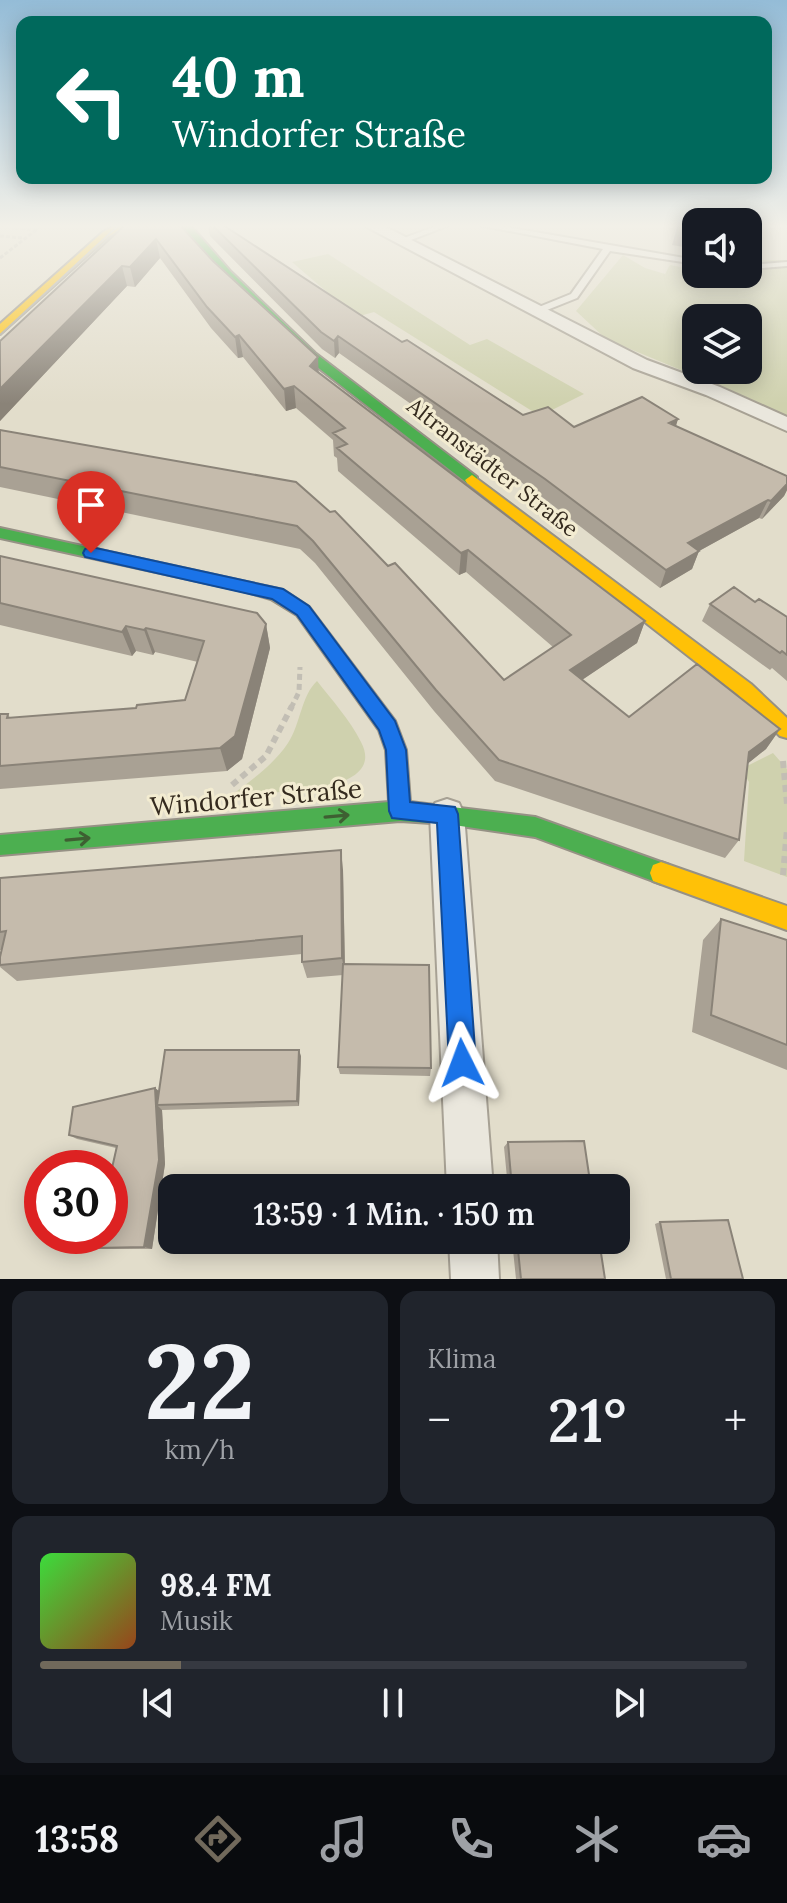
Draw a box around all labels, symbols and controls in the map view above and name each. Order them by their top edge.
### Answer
text: 40 m [172,41,305,112]
icon: left [40,48,144,152]
text: Windorfer Straße [172,111,466,157]
map controls [682,208,762,384]
button: sound [682,208,762,288]
button: layers [682,304,762,384]
street label: Altranstädter Straße [401,391,584,543]
pin [57,471,125,553]
icon: arrive [69,483,113,527]
street label: Windorfer Straße [149,771,363,823]
one-way arrow [323,809,350,824]
one-way arrow [64,831,91,846]
position arrow [420,1021,504,1105]
speed limit sign: 30 [24,1150,128,1254]
text: 13:59 · 1 Min. · 150 m [254,1195,534,1233]
text: 22 [144,1314,255,1447]
text: Klima [428,1342,496,1375]
text: 21° [548,1382,627,1458]
text: − [428,1392,451,1448]
text: + [724,1392,747,1448]
text: km/h [165,1433,235,1466]
text: 98.4 FM [160,1566,272,1604]
text: Musik [160,1604,233,1637]
icon: previous [136,1681,180,1725]
icon: pause [371,1681,415,1725]
icon: next [607,1681,651,1725]
icon: directions [190,1811,246,1867]
icon: music [316,1811,372,1867]
icon: phone [443,1811,499,1867]
icon: climate [569,1811,625,1867]
icon: car [696,1811,752,1867]
text: 13:58 [35,1816,119,1862]

